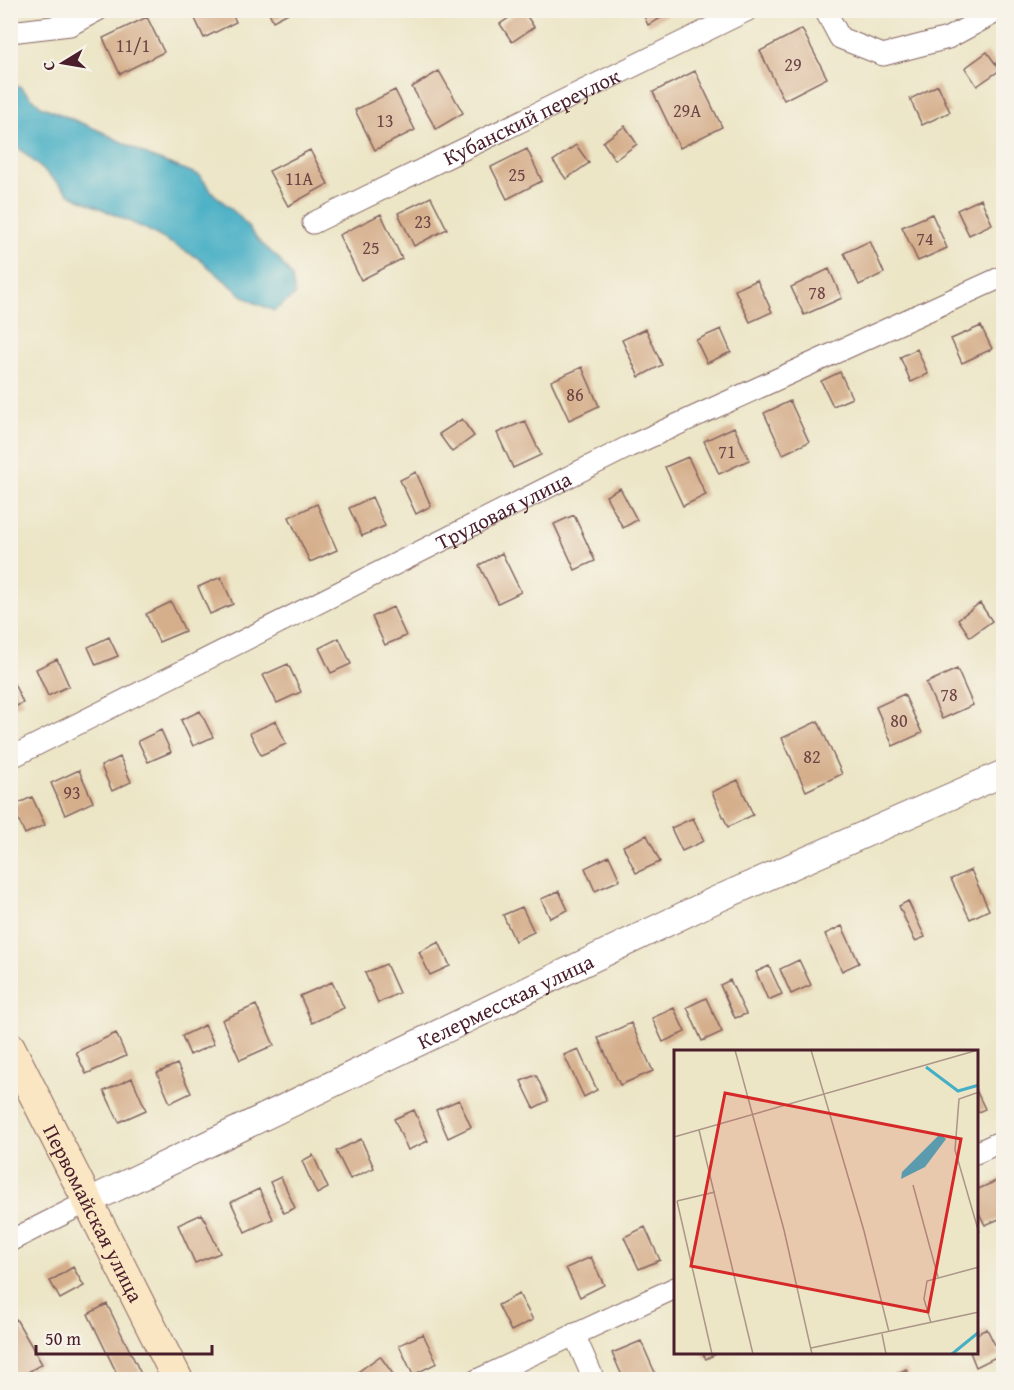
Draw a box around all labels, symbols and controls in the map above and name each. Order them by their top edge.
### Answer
house number: 11/1 [116,32,150,59]
north arrow [33,33,93,93]
house number: 29 [784,51,802,78]
text: С [36,59,61,73]
street label: Кубанский переулок [438,60,625,173]
house number: 29А [673,97,701,124]
house number: 13 [376,107,394,134]
house number: 25 [508,161,526,188]
house number: 11А [285,165,313,192]
house number: 23 [414,208,432,235]
house number: 74 [916,225,934,252]
house number: 25 [362,234,380,261]
house number: 78 [808,279,826,306]
house number: 86 [566,381,584,408]
house number: 71 [718,438,736,465]
street label: Трудовая улица [430,463,576,557]
house number: 78 [940,681,958,708]
house number: 80 [890,707,908,734]
house number: 82 [803,743,821,770]
house number: 93 [63,779,81,806]
street label: Келермесская улица [412,945,598,1057]
inset map [674,1050,978,1354]
street label: Первомайская улица [36,1119,152,1307]
scale bar [36,1318,212,1356]
text: 50 m [45,1325,81,1352]

